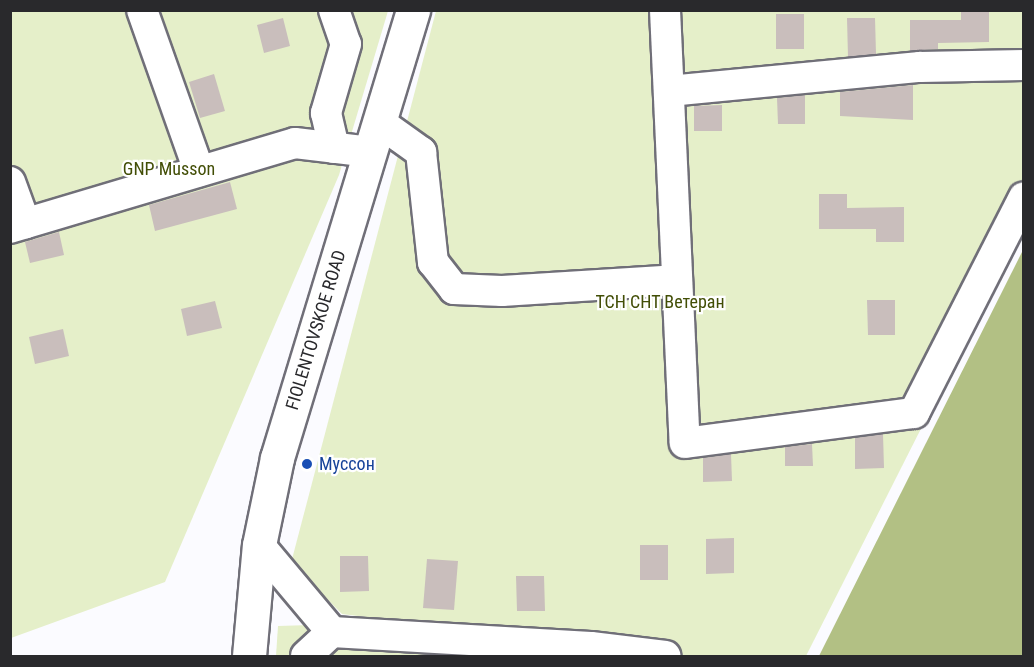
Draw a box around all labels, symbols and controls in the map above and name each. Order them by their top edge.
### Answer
park label: GNP Musson [123,158,215,180]
street label: FIOLENTOVSKOE ROAD [281,248,351,412]
park label: ТСН СНТ Ветеран [595,291,725,313]
place label: Муссон [319,453,375,475]
marker: Муссон [300,457,314,471]

